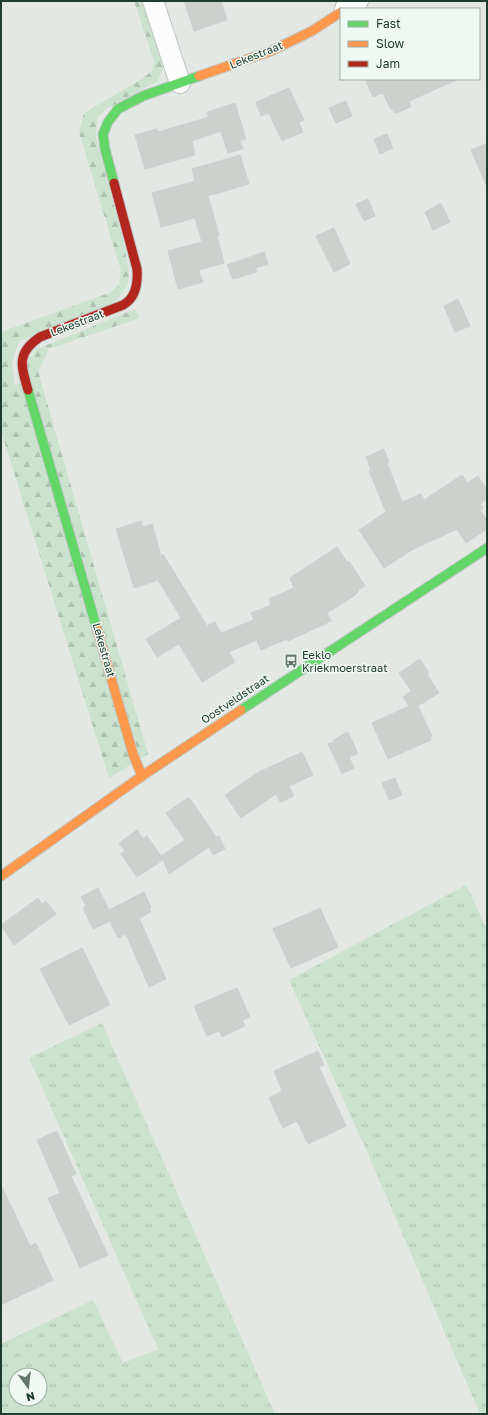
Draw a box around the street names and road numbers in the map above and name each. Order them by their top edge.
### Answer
street label: Lekestraat [227,38,284,71]
street label: Lekestraat [48,306,105,339]
street label: Lekestraat [91,621,118,679]
street label: Oostveldstraat [198,671,271,726]

